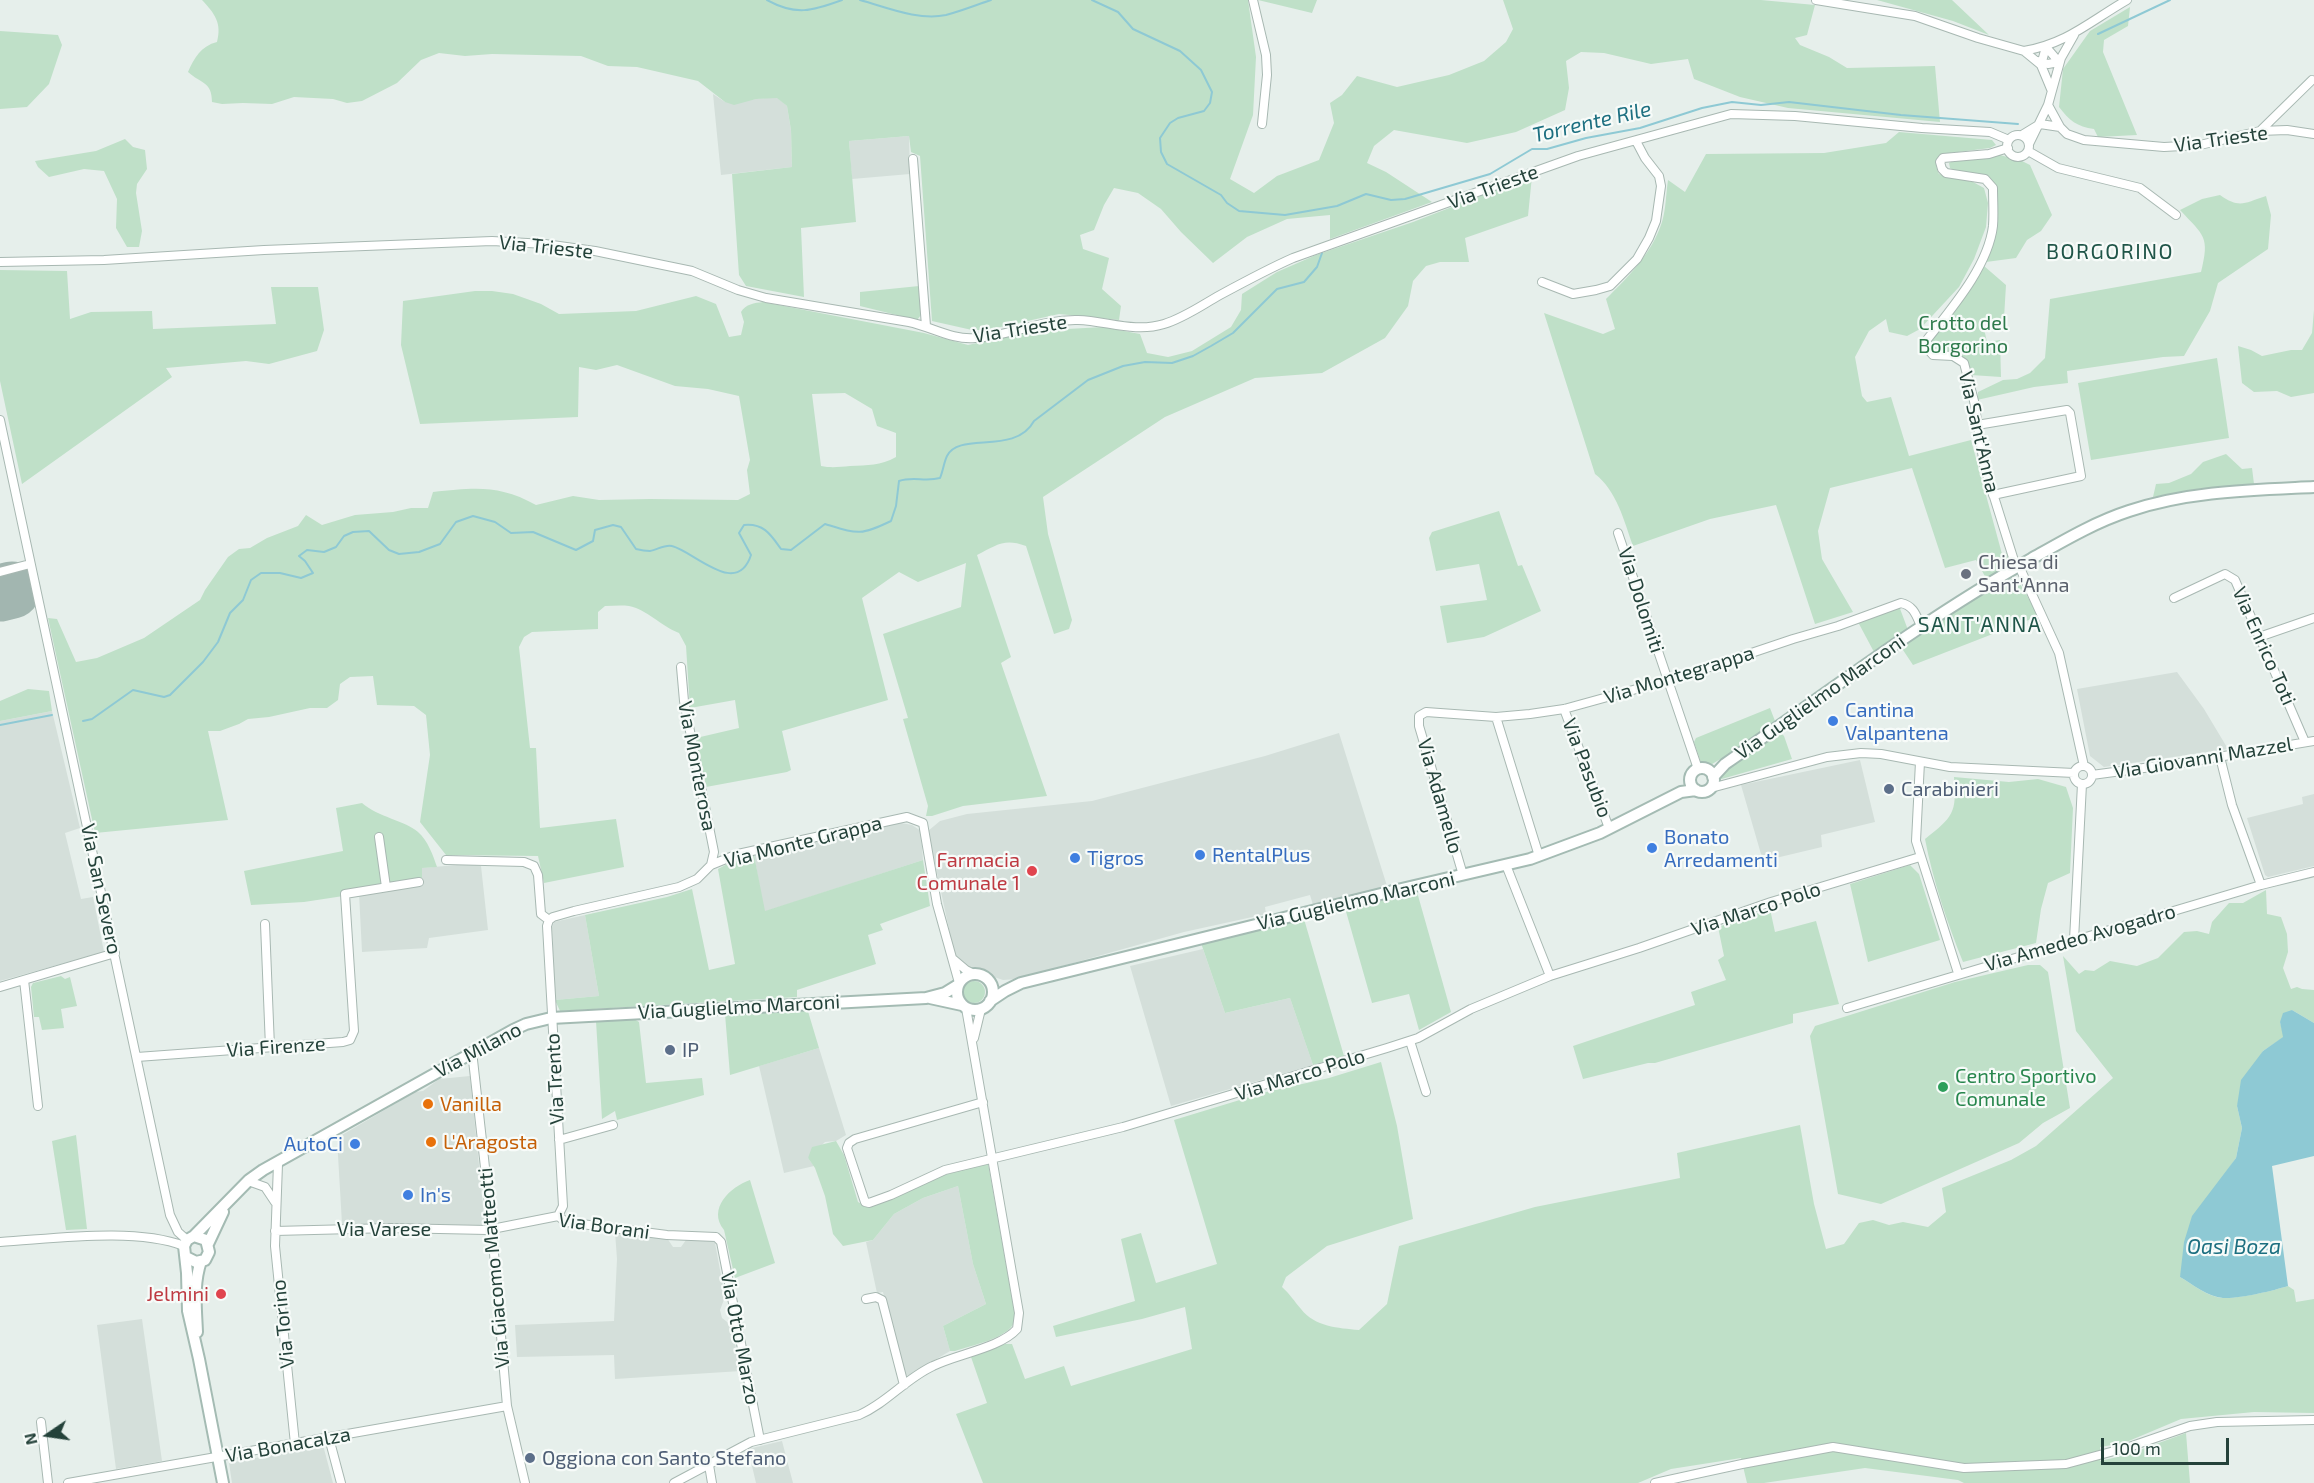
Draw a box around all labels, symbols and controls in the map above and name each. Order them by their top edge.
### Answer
water label: Torrente Rile [1530,96,1654,148]
street label: Via Trieste [2173,121,2269,157]
street label: Via Trieste [1444,160,1542,214]
street label: Via Trieste [498,230,594,264]
district label: BORGORINO [2046,239,2174,265]
street label: Via Trieste [971,310,1069,348]
park label: Crotto del Borgorino [1918,311,2008,358]
street label: Via Sant'Anna [1953,369,2005,495]
street label: Via Dolomiti [1613,544,1669,656]
place label: Chiesa di Sant'Anna [1978,550,2070,597]
marker: Chiesa di Sant'Anna [1959,567,1973,581]
street label: Via Enrico Toti [2227,583,2301,709]
district label: SANT'ANNA [1918,612,2042,638]
street label: Via Guglielmo Marconi [1730,629,1910,765]
street label: Via Montegrappa [1601,641,1757,709]
place label: Cantina Valpantena [1845,698,1949,745]
street label: Via Monterosa [673,699,721,833]
marker: Cantina Valpantena [1826,714,1840,728]
street label: Via Pasubio [1557,715,1617,821]
street label: Via Giovanni Mazzel [2112,732,2294,784]
street label: Via Adamello [1412,736,1468,856]
place label: Carabinieri [1901,777,1999,801]
marker: Carabinieri [1882,782,1896,796]
street label: Via Monte Grappa [722,811,884,873]
street label: Via San Severo [75,821,127,957]
place label: Bonato Arredamenti [1664,825,1778,872]
marker: Bonato Arredamenti [1645,841,1659,855]
place label: RentalPlus [1212,843,1310,867]
place label: Tigros [1087,846,1144,870]
place label: Farmacia Comunale 1 [917,848,1020,895]
marker: RentalPlus [1193,848,1207,862]
marker: Tigros [1068,851,1082,865]
marker: Farmacia Comunale 1 [1025,864,1039,878]
street label: Via Guglielmo Marconi [1255,867,1457,935]
street label: Via Marco Polo [1688,877,1824,941]
street label: Via Amedeo Avogadro [1982,899,2178,977]
street label: Via Guglielmo Marconi [637,990,841,1024]
street label: Via Milano [430,1017,526,1083]
street label: Via Firenze [226,1032,326,1062]
street label: Via Trento [541,1033,569,1125]
place label: IP [682,1038,699,1062]
marker: IP [663,1043,677,1057]
street label: Via Marco Polo [1232,1044,1368,1106]
place label: Centro Sportivo Comunale [1955,1064,2097,1111]
marker: Centro Sportivo Comunale [1936,1080,1950,1094]
place label: Vanilla [440,1092,502,1116]
marker: Vanilla [421,1097,435,1111]
place label: L'Aragosta [443,1130,538,1154]
place label: AutoCi [284,1132,343,1156]
marker: L'Aragosta [424,1135,438,1149]
marker: AutoCi [348,1137,362,1151]
street label: Via Giacomo Matteotti [473,1167,515,1369]
place label: In's [420,1183,451,1207]
marker: In's [401,1188,415,1202]
street label: Via Borani [557,1208,651,1244]
street label: Via Varese [337,1217,431,1241]
water label: Oasi Boza [2187,1234,2281,1260]
street label: Via Otto Marzo [715,1269,765,1407]
street label: Via Torino [266,1278,300,1370]
place label: Jelmini [146,1282,209,1306]
marker: Jelmini [214,1287,228,1301]
north arrow [18,1405,78,1465]
street label: Via Bonacalza [223,1422,353,1468]
scale bar [2104,1426,2232,1464]
text: N [19,1431,41,1447]
text: 100 m [2112,1437,2161,1459]
place label: Oggiona con Santo Stefano [542,1446,786,1470]
marker: Oggiona con Santo Stefano [523,1451,537,1465]

